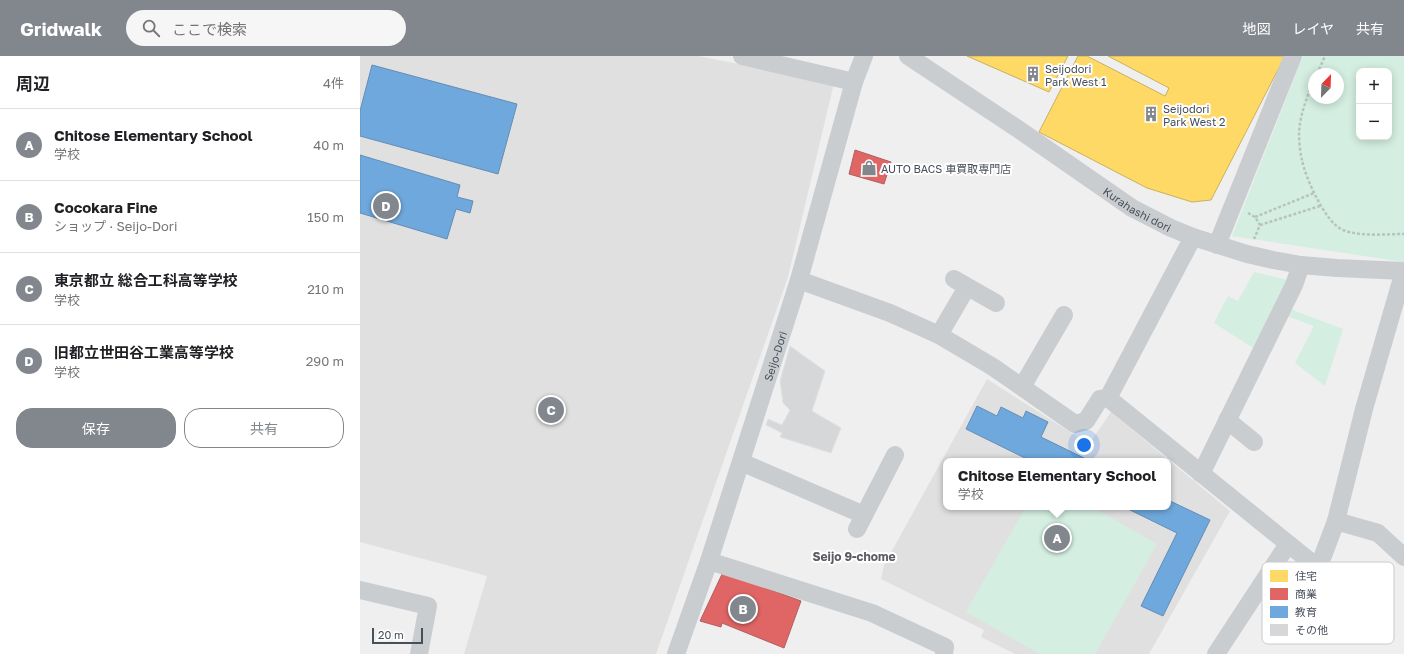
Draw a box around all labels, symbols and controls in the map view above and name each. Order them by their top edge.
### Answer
search box [126,10,406,46]
text: Gridwalk [20,17,102,40]
icon: search [140,17,162,39]
text: ここで検索 [172,20,247,38]
text: 地図 [1242,20,1270,37]
text: レイヤ [1292,20,1334,37]
text: 共有 [1356,20,1384,37]
place label: Seijodori Park West 1 [1045,62,1106,88]
building icon: Seijodori Park West 1 [1024,65,1042,83]
north arrow [1308,68,1344,104]
map controls [1356,68,1392,140]
button: + [1356,68,1392,104]
text: 周辺 [16,73,50,94]
text: 4件 [323,75,344,91]
place label: Seijodori Park West 2 [1163,102,1225,128]
button: − [1356,104,1392,140]
building icon: Seijodori Park West 2 [1142,105,1160,123]
text: Chitose Elementary School [54,126,253,144]
text: A [24,137,34,153]
text: 40 m [313,137,344,153]
text: 学校 [54,146,80,162]
shop icon: AUTO BACS 車買取専門店 [860,159,878,177]
place label: AUTO BACS 車買取専門店 [881,162,1011,175]
street label: Kurahashi dori [1101,184,1174,234]
pin: D [373,191,399,221]
text: Cocokara Fine [54,198,158,216]
text: B [24,209,34,225]
text: 150 m [307,209,344,225]
text: ショップ · Seijo-Dori [54,218,177,234]
text: 東京都立 総合工科高等学校 [54,271,238,289]
text: C [24,281,34,297]
text: 210 m [307,281,344,297]
text: 学校 [54,292,80,308]
street label: Seijo-Dori [761,329,789,383]
text: 旧都立世田谷工業高等学校 [54,343,234,361]
text: D [24,353,34,369]
text: 290 m [306,353,344,369]
text: 学校 [54,364,80,380]
pin: C [538,395,564,425]
button: 保存 [16,408,176,448]
button: 共有 [184,408,344,448]
your location [1074,435,1094,455]
popup [943,458,1171,510]
text: Chitose Elementary School [958,466,1156,484]
text: 学校 [958,486,984,502]
pin: A [1044,523,1070,553]
district label: Seijo 9-chome [812,549,896,564]
legend [1262,562,1394,644]
text: 住宅 [1295,569,1317,582]
text: 商業 [1295,587,1317,600]
pin: B [730,594,756,624]
text: 教育 [1295,605,1317,618]
text: その他 [1295,623,1328,636]
scale bar [372,626,423,645]
text: 20 m [378,628,404,641]

